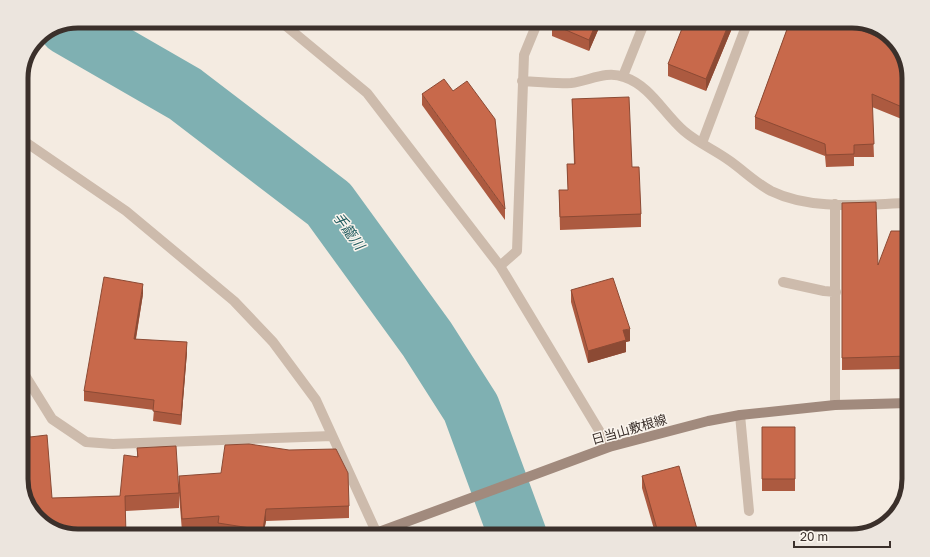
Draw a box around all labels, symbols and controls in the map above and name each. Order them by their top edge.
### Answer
water label: 手籠川 [330,209,370,254]
street label: 日当山敷根線 [589,411,669,447]
scale bar [794,523,890,549]
text: 20 m [800,529,828,544]

